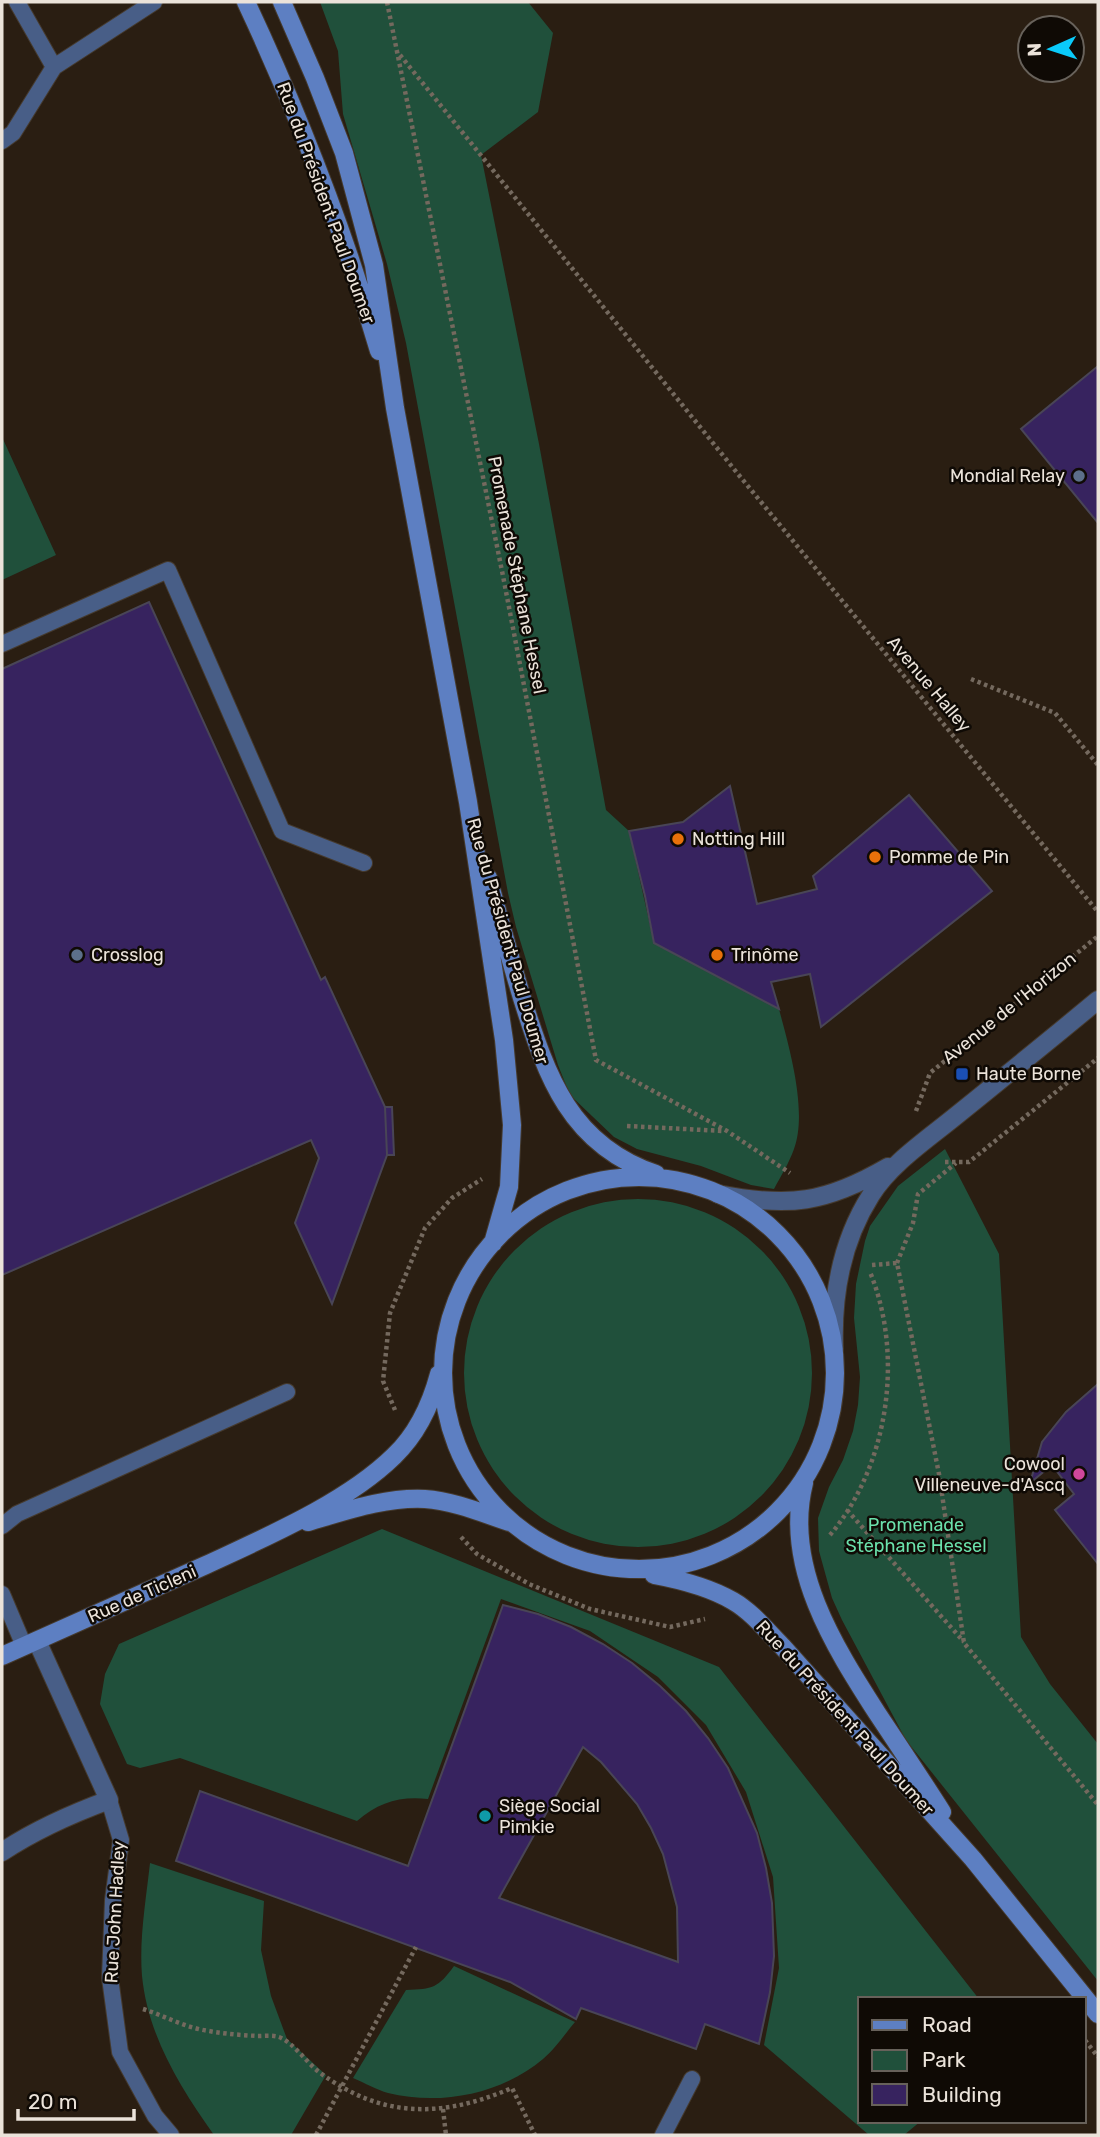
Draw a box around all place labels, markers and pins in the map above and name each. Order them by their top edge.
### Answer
place label: Mondial Relay [950,465,1065,487]
marker: Mondial Relay [1071,468,1087,484]
place label: Notting Hill [692,828,785,850]
marker: Notting Hill [670,831,686,847]
place label: Pomme de Pin [889,846,1009,868]
marker: Pomme de Pin [867,849,883,865]
place label: Crosslog [91,944,164,966]
place label: Trinôme [731,944,798,966]
marker: Crosslog [69,947,85,963]
marker: Trinôme [709,947,725,963]
place label: Haute Borne [976,1063,1081,1085]
marker: Haute Borne [954,1066,970,1082]
place label: Cowool Villeneuve-d'Ascq [915,1453,1065,1496]
marker: Cowool Villeneuve-d'Ascq [1071,1466,1087,1482]
place label: Siège Social Pimkie [499,1795,600,1838]
marker: Siège Social Pimkie [477,1808,493,1824]

